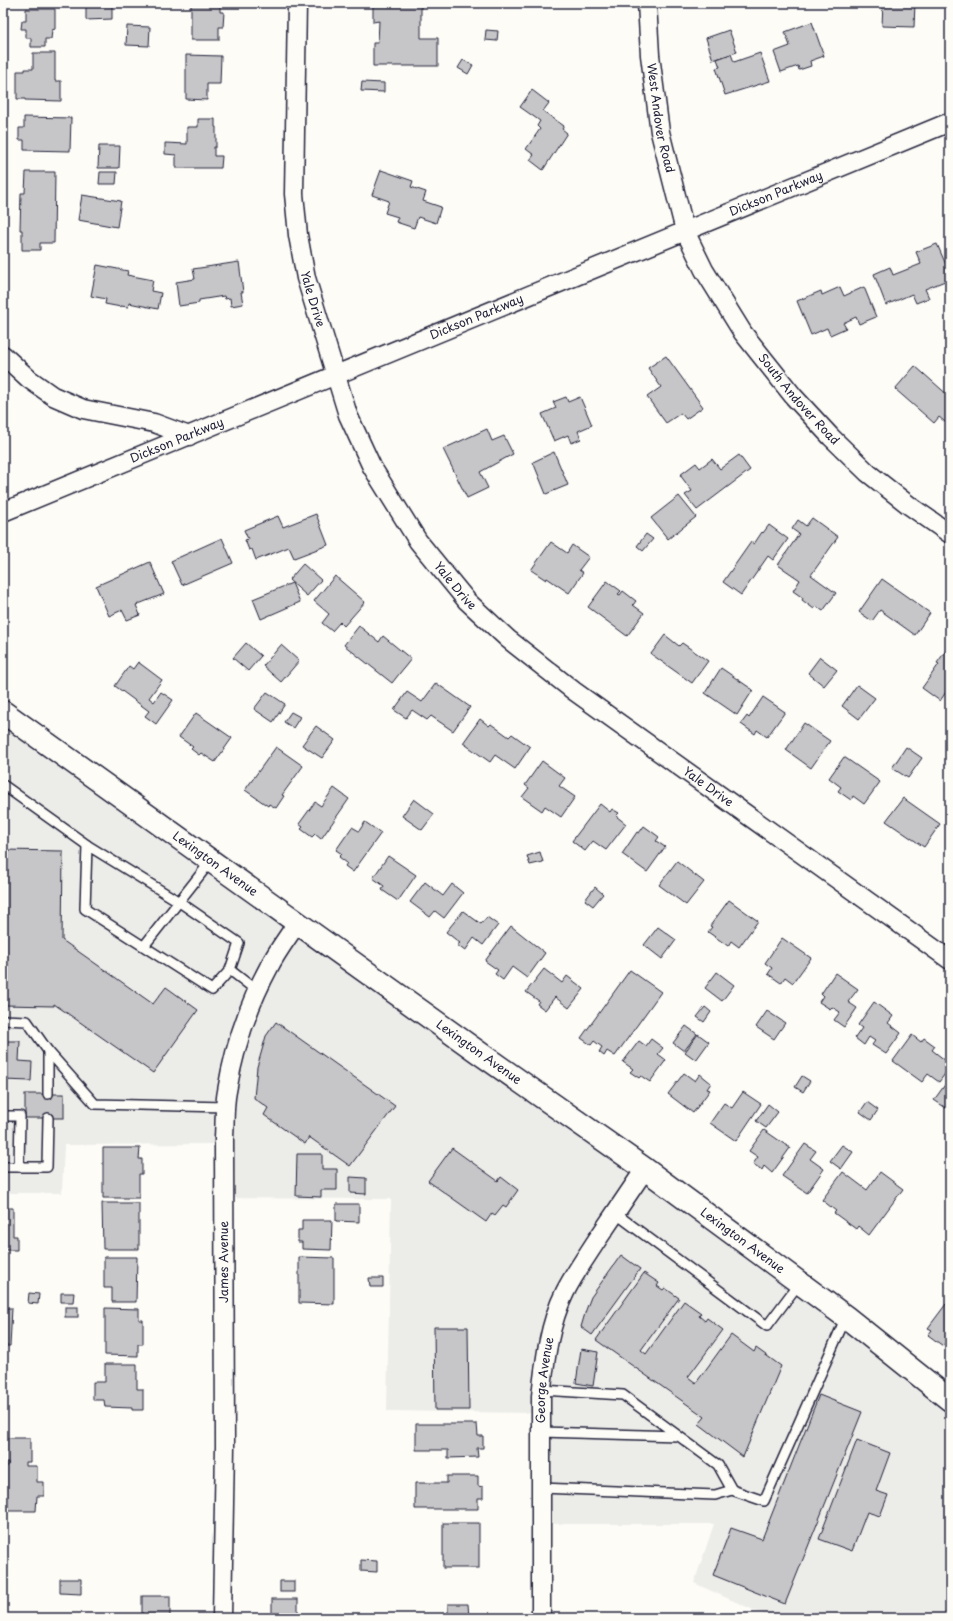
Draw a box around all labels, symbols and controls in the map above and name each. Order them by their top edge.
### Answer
street label: West Andover Road [643,62,680,175]
street label: Dickson Parkway [726,165,825,220]
street label: Yale Drive [297,269,331,329]
street label: Dickson Parkway [427,289,526,343]
street label: South Andover Road [755,349,844,449]
street label: Dickson Parkway [127,412,226,467]
street label: Yale Drive [430,557,481,614]
street label: Yale Drive [680,762,738,810]
street label: Lexington Avenue [170,826,262,900]
street label: Lexington Avenue [433,1015,526,1088]
street label: Lexington Avenue [697,1203,789,1277]
street label: James Avenue [214,1220,232,1303]
street label: George Avenue [531,1335,557,1423]

